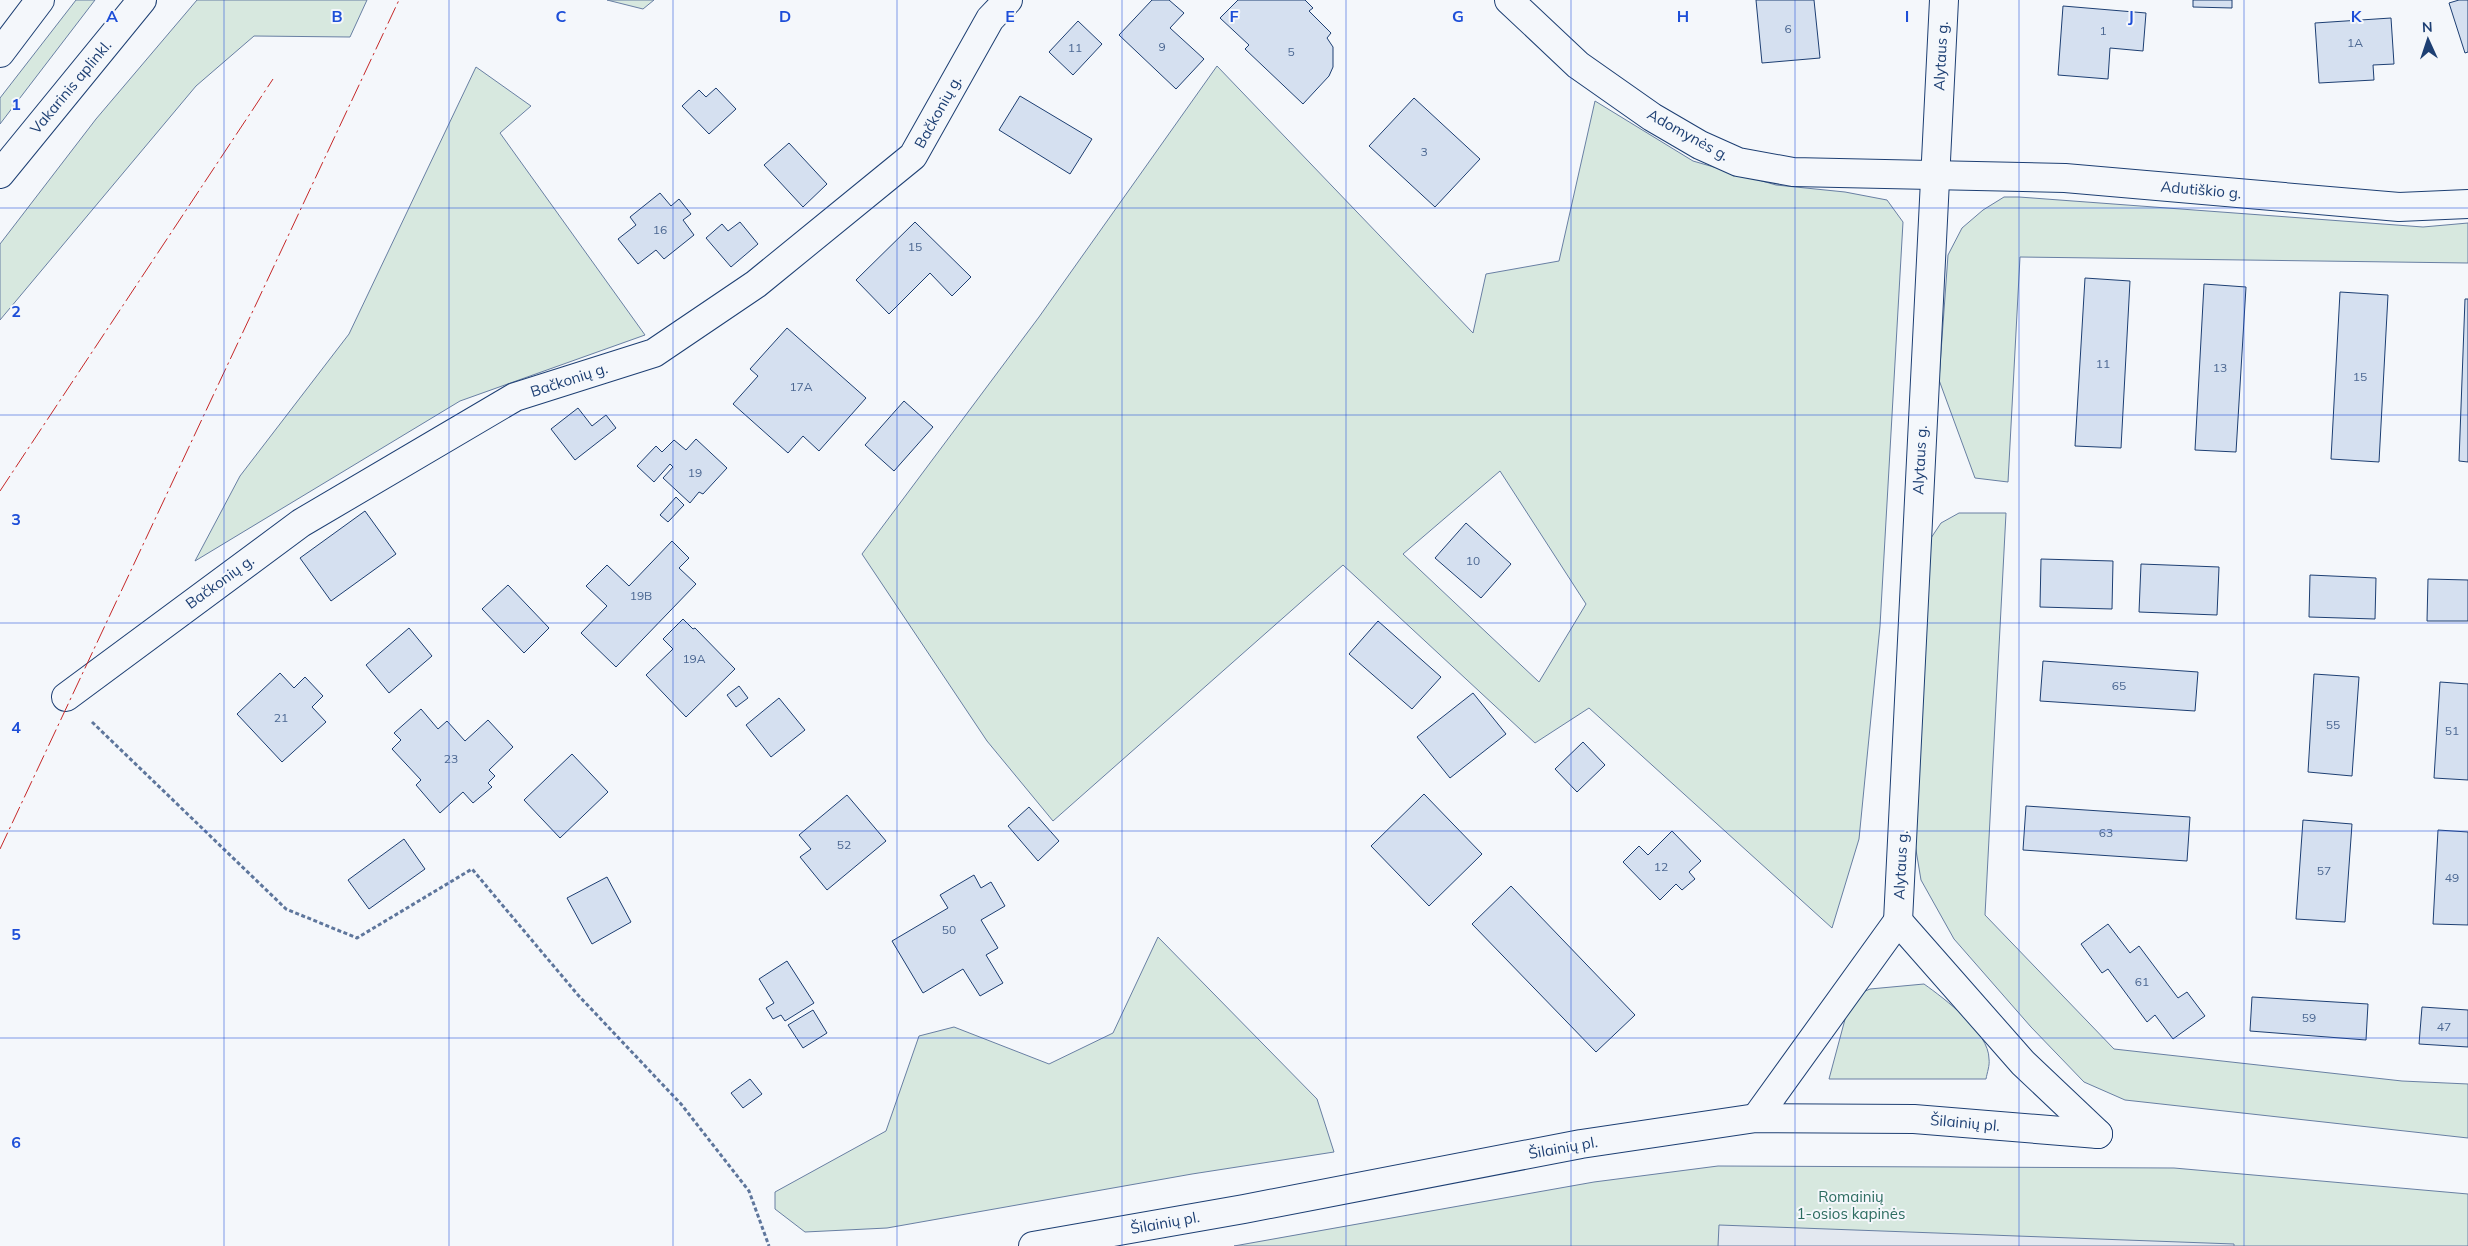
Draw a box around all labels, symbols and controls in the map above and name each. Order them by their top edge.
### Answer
text: A [106,6,118,26]
text: B [331,6,343,26]
text: C [556,6,567,26]
text: D [779,6,791,26]
text: E [1005,6,1015,26]
text: F [1229,6,1239,26]
text: G [1452,6,1464,26]
text: H [1677,6,1689,26]
text: I [1905,6,1909,26]
text: J [2128,6,2134,26]
text: K [2351,6,2363,26]
north arrow [2403,15,2453,65]
text: N [2422,18,2433,36]
house number: 6 [1784,21,1792,36]
street label: Alytaus g. [1929,21,1952,91]
house number: 1 [2099,23,2107,38]
house number: 1A [2347,35,2363,50]
street label: Vakarinis aplinkl. [26,36,115,137]
house number: 9 [1158,39,1166,54]
house number: 11 [1068,40,1082,55]
house number: 5 [1287,44,1295,59]
street label: Bačkonių g. [910,72,965,151]
text: 1 [11,94,21,114]
street label: Adomynės g. [1644,104,1732,165]
house number: 3 [1420,144,1428,159]
street label: Adutiškio g. [2160,177,2242,203]
house number: 16 [653,222,667,237]
house number: 15 [908,239,922,254]
text: 2 [11,301,21,321]
house number: 11 [2096,356,2110,371]
street label: Bačkonių g. [528,358,610,401]
house number: 13 [2213,360,2227,375]
house number: 15 [2353,369,2367,384]
house number: 17A [789,379,813,394]
street label: Alytaus g. [1908,425,1931,495]
house number: 19 [688,465,702,480]
text: 3 [11,509,21,529]
street label: Bačkonių g. [182,550,258,613]
house number: 10 [1466,553,1480,568]
house number: 19B [630,588,652,603]
house number: 19A [682,651,706,666]
house number: 65 [2112,678,2126,693]
house number: 21 [274,710,288,725]
text: 4 [11,717,21,737]
house number: 55 [2326,717,2340,732]
house number: 51 [2445,723,2459,738]
house number: 23 [444,751,458,766]
house number: 63 [2099,825,2113,840]
street label: Alytaus g. [1889,830,1912,900]
house number: 52 [837,837,851,852]
house number: 12 [1654,859,1668,874]
house number: 57 [2317,863,2331,878]
house number: 49 [2445,870,2459,885]
house number: 50 [942,922,956,937]
text: 5 [11,924,21,944]
house number: 61 [2135,974,2149,989]
house number: 59 [2302,1010,2316,1025]
house number: 47 [2437,1019,2451,1034]
street label: Šilainių pl. [1929,1110,2001,1135]
text: 6 [11,1132,21,1152]
street label: Šilainių pl. [1527,1132,1599,1163]
park label: Romainių 1-osios kapinės [1797,1187,1905,1223]
street label: Šilainių pl. [1129,1207,1201,1238]

